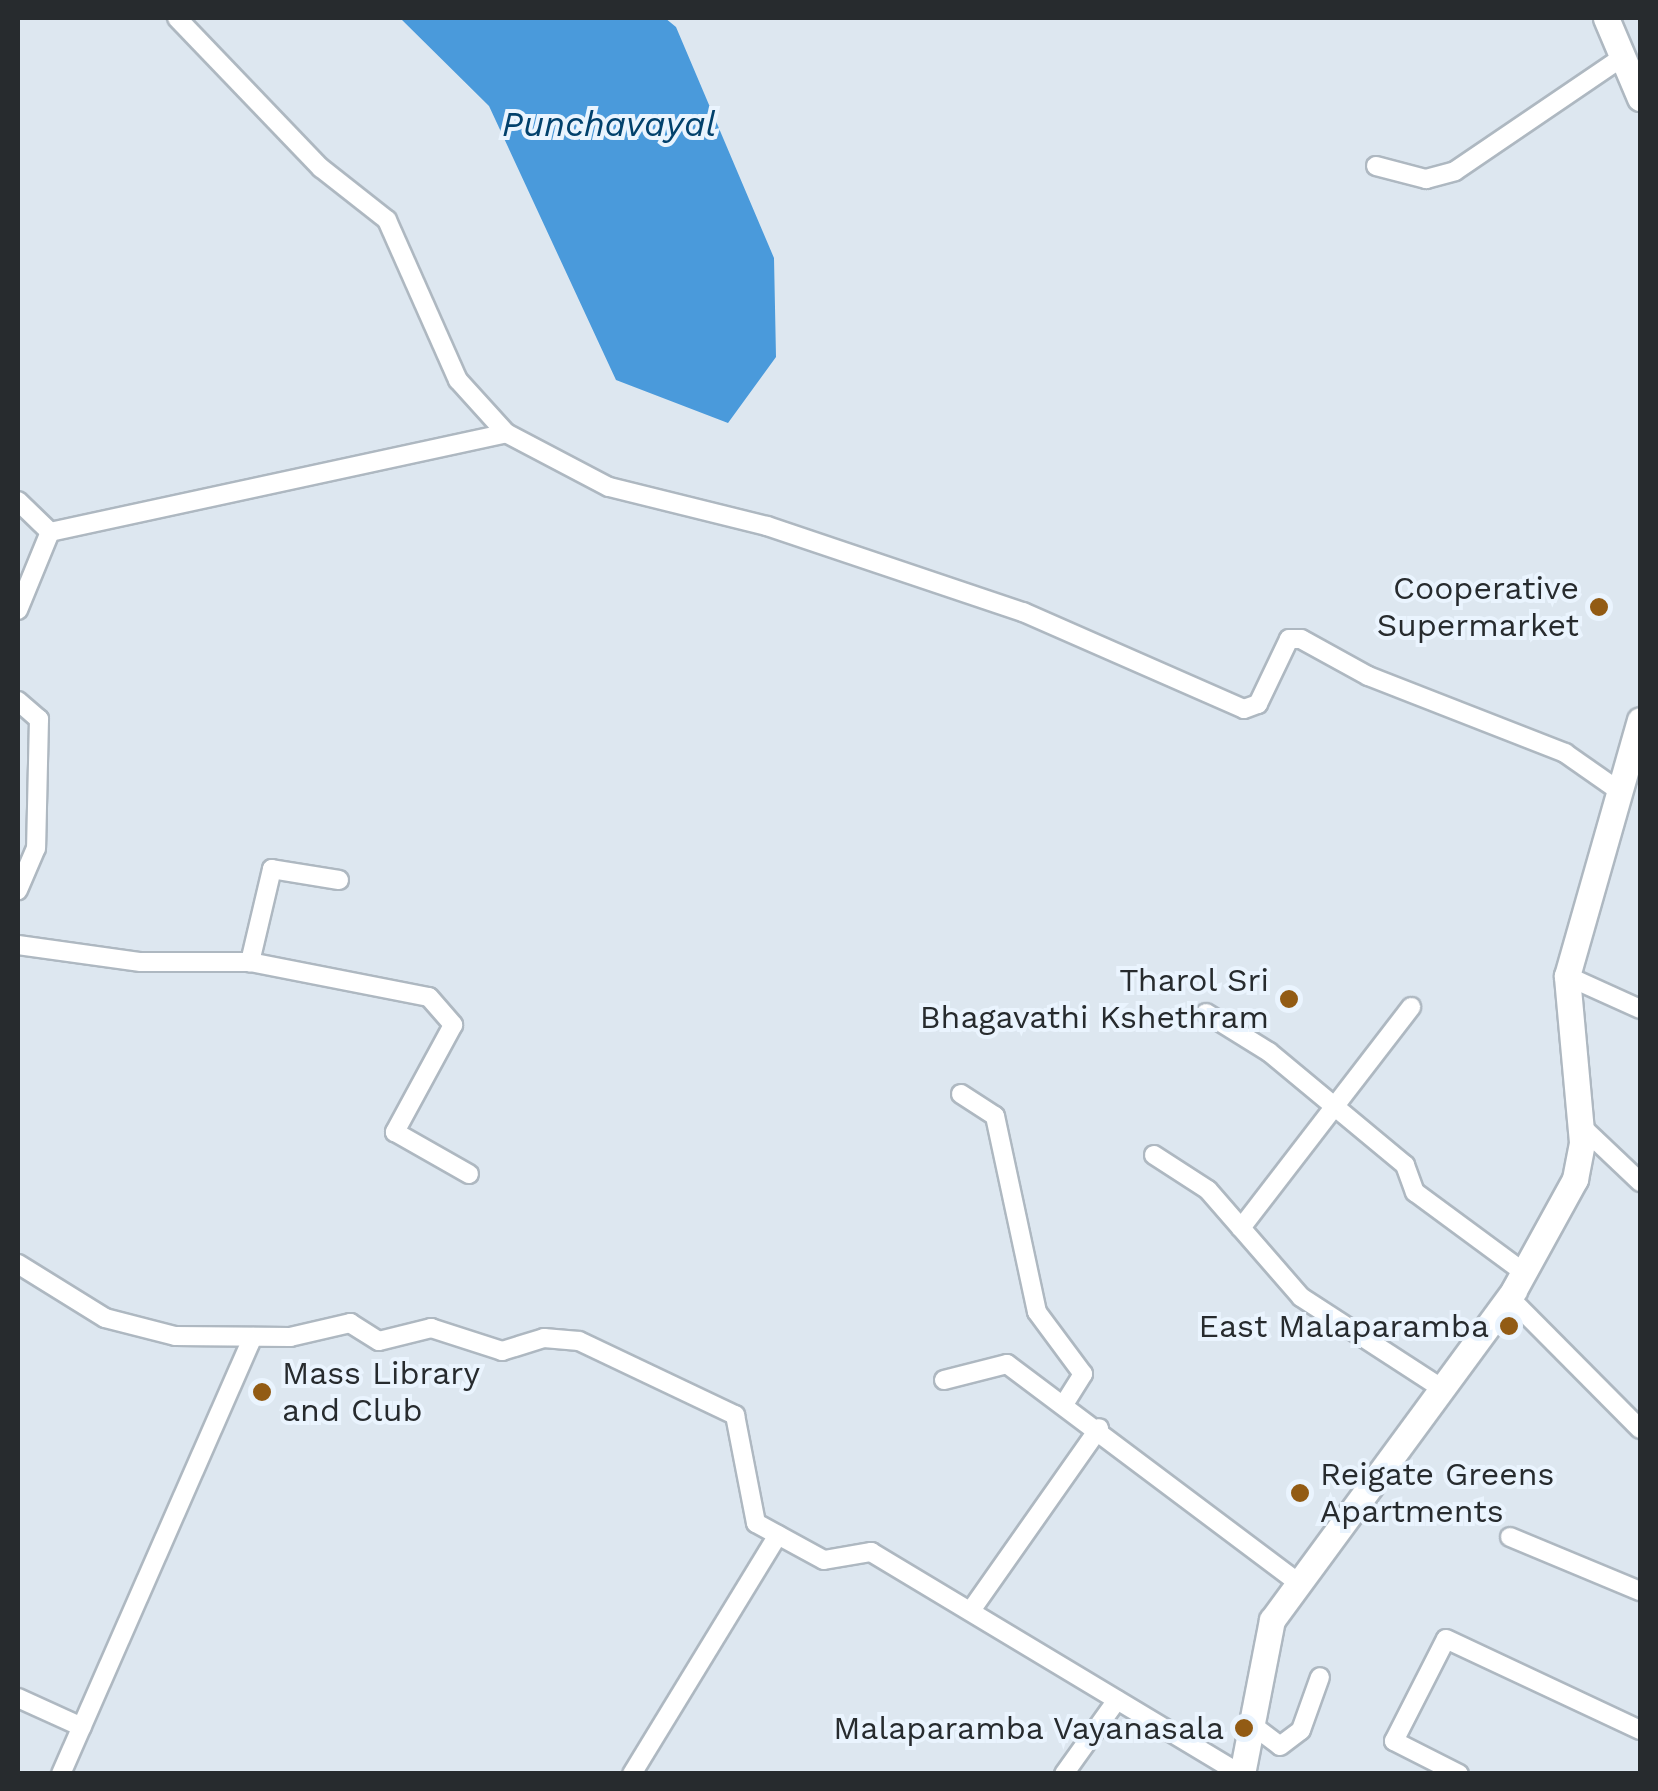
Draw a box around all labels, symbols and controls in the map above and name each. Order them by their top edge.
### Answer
water label: Punchavayal [502,103,716,145]
place label: Cooperative Supermarket [1377,570,1579,645]
marker: Cooperative Supermarket [1588,596,1610,618]
place label: Tharol Sri Bhagavathi Kshethram [920,962,1269,1037]
marker: Tharol Sri Bhagavathi Kshethram [1278,988,1300,1010]
place label: East Malaparamba [1199,1307,1489,1345]
marker: East Malaparamba [1498,1315,1520,1337]
place label: Mass Library and Club [282,1355,480,1430]
marker: Mass Library and Club [251,1381,273,1403]
place label: Reigate Greens Apartments [1320,1456,1554,1531]
marker: Reigate Greens Apartments [1289,1482,1311,1504]
place label: Malaparamba Vayanasala [831,1709,1224,1747]
marker: Malaparamba Vayanasala [1233,1717,1255,1739]

